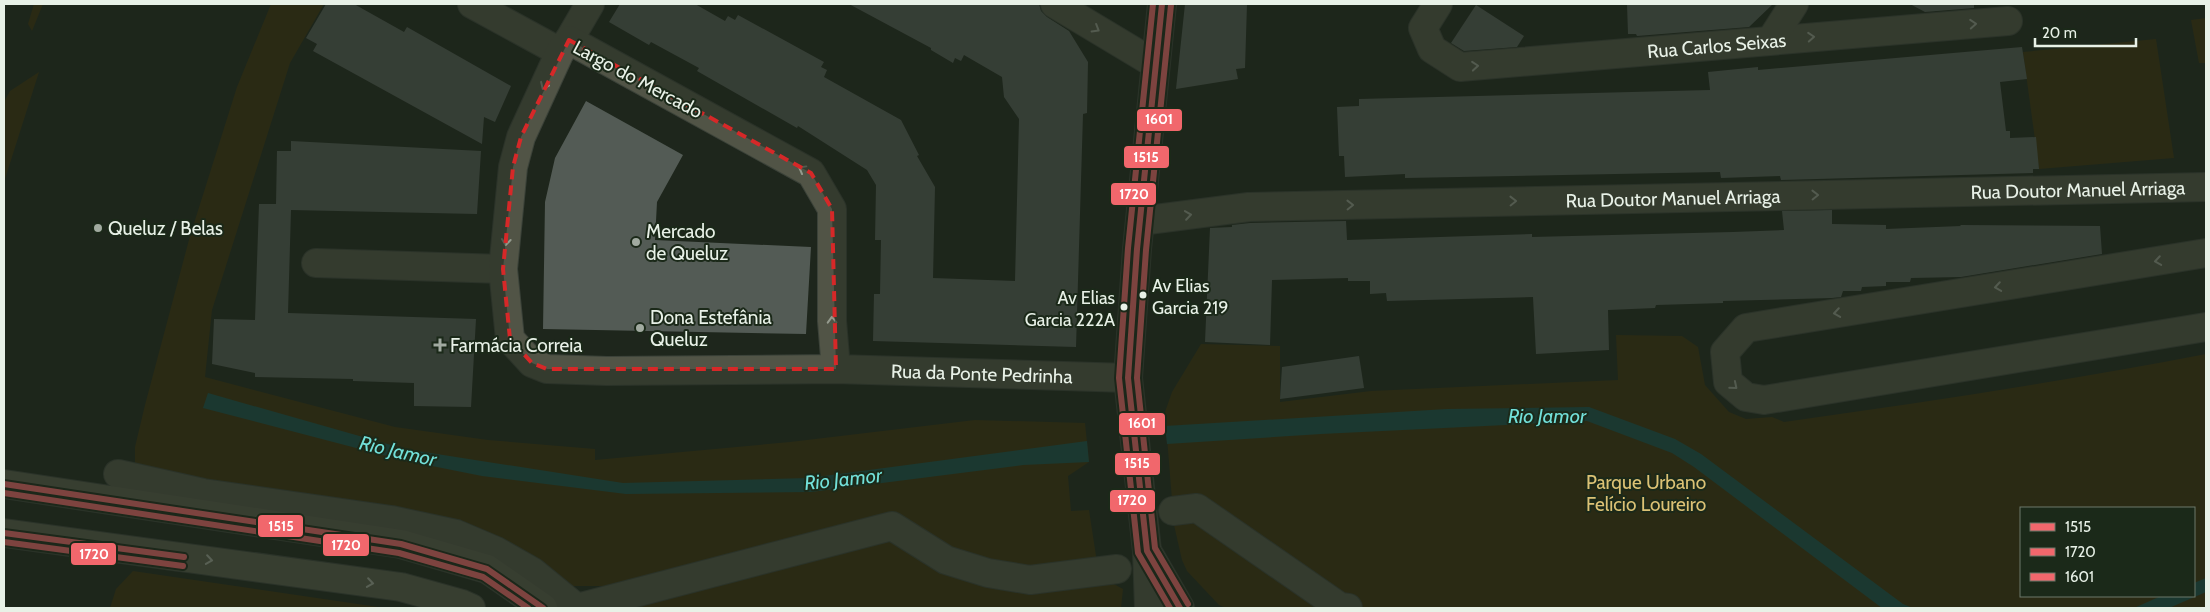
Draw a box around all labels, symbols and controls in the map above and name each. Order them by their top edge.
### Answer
scale bar [2035,15,2136,47]
one-way arrow [1970,19,1978,30]
one-way arrow [1091,22,1100,32]
text: 20 m [2042,24,2077,42]
street label: Rua Carlos Seixas [1646,29,1787,63]
one-way arrow [1808,31,1816,42]
street label: Largo do Mercado [569,36,706,123]
one-way arrow [1471,61,1479,72]
one-way arrow [541,81,551,90]
line badge: 1601 [1136,108,1183,132]
text: 1601 [1145,110,1173,128]
line badge: 1515 [1123,145,1170,169]
text: 1515 [1133,148,1159,166]
one-way arrow [799,165,808,175]
street label: Rua Doutor Manuel Arriaga [1970,176,2186,204]
line badge: 1720 [1110,182,1157,206]
text: 1720 [1119,185,1149,203]
street label: Rua Doutor Manuel Arriaga [1565,185,1781,212]
one-way arrow [1812,190,1819,200]
one-way arrow [1509,196,1517,206]
one-way arrow [1346,199,1354,210]
one-way arrow [1184,210,1192,221]
place label: Queluz / Belas [108,217,223,240]
place label: Mercado de Queluz [646,220,728,265]
marker: Queluz / Belas [92,222,104,234]
marker: Mercado de Queluz [630,236,642,248]
one-way arrow [500,239,511,247]
one-way arrow [2154,256,2162,266]
place label: Av Elias Garcia 219 [1152,275,1228,319]
one-way arrow [1993,281,2001,292]
place label: Av Elias Garcia 222A [1025,287,1115,331]
marker: Av Elias Garcia 219 [1138,290,1148,300]
marker: Av Elias Garcia 222A [1119,302,1129,312]
place label: Dona Estefânia Queluz [650,306,772,351]
one-way arrow [1833,307,1841,318]
one-way arrow [827,316,838,324]
marker: Dona Estefânia Queluz [634,322,646,334]
place label: Farmácia Correia [450,334,582,357]
marker: Farmácia Correia [434,339,446,351]
street label: Rua da Ponte Pedrinha [891,360,1073,388]
one-way arrow [1729,381,1738,390]
water label: Rio Jamor [1508,404,1587,428]
line badge: 1601 [1118,412,1166,436]
text: 1601 [1128,414,1156,432]
water label: Rio Jamor [357,431,440,472]
line badge: 1515 [1114,452,1161,476]
text: 1515 [1124,454,1150,472]
water label: Rio Jamor [803,463,884,495]
park label: Parque Urbano Felício Loureiro [1586,471,1706,516]
line badge: 1720 [1109,489,1156,513]
text: 1720 [1117,491,1147,509]
legend [2020,507,2195,597]
line badge: 1515 [257,514,304,538]
text: 1515 [268,517,294,535]
text: 1515 [2065,518,2091,536]
line badge: 1720 [322,533,370,557]
text: 1720 [331,536,361,554]
line badge: 1720 [70,542,117,566]
text: 1720 [2065,543,2096,561]
text: 1720 [79,545,109,563]
one-way arrow [206,554,214,565]
text: 1601 [2065,568,2094,586]
one-way arrow [366,577,374,588]

